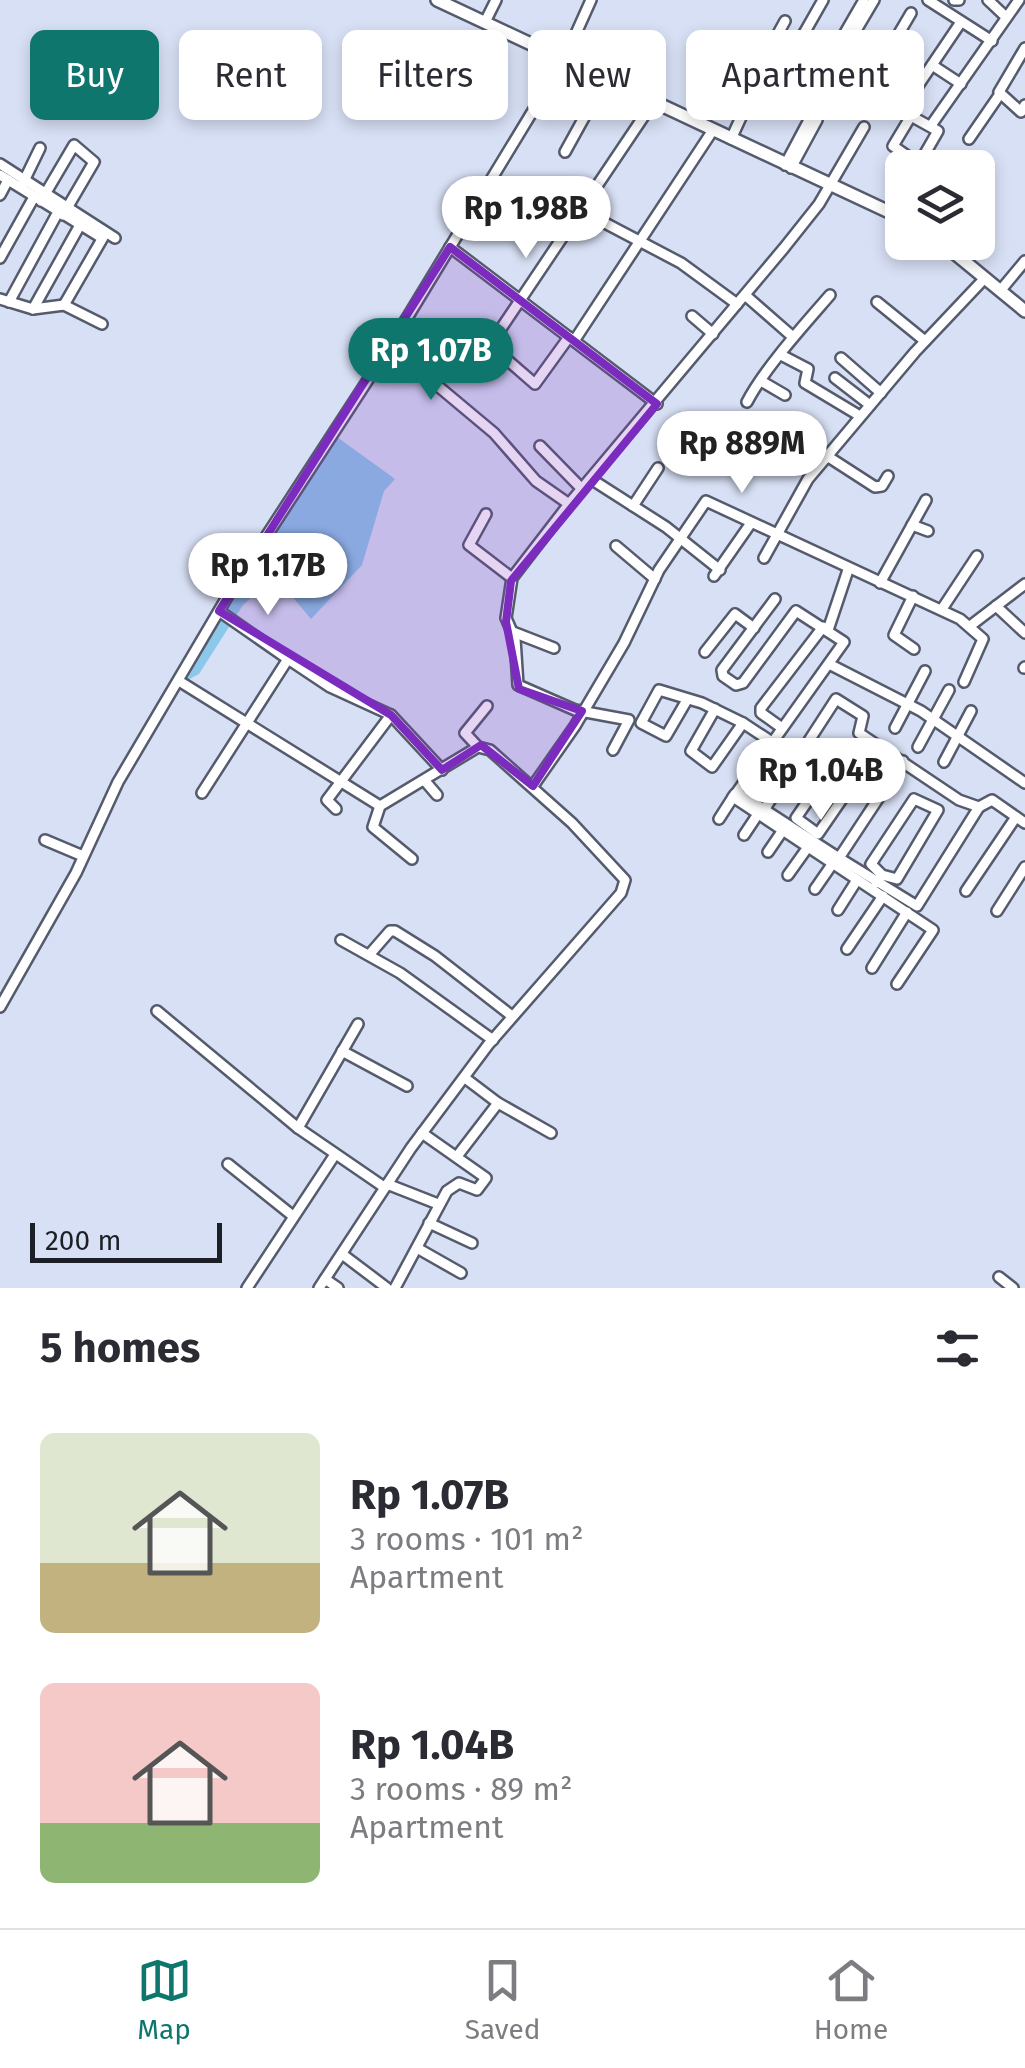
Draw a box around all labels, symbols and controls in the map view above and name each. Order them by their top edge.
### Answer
chip: Buy [30,30,159,120]
chip: Rent [179,30,322,120]
chip: Filters [342,30,508,120]
chip: New [528,30,666,120]
chip: Apartment [686,30,924,120]
map controls [885,150,995,260]
button: layers [885,150,995,260]
pin: Rp 1.98B [423,176,629,261]
text: Rp 1.98B [464,189,588,227]
pin: Rp 1.07B [328,318,534,403]
text: Rp 1.07B [370,331,492,369]
pin: Rp 889M [650,411,834,496]
text: Rp 889M [679,424,805,462]
pin: Rp 1.17B [165,533,371,618]
text: Rp 1.17B [210,546,326,584]
pin: Rp 1.04B [718,738,924,823]
text: Rp 1.04B [758,751,884,789]
scale bar [30,1218,222,1262]
text: 200 m [45,1224,122,1257]
icon: filters [930,1321,985,1376]
text: 5 homes [40,1323,200,1373]
text: Rp 1.07B [350,1470,509,1520]
icon: home [120,1473,240,1593]
text: 3 rooms · 101 m² [350,1520,584,1558]
text: Apartment [350,1558,504,1596]
text: Rp 1.04B [350,1720,514,1770]
icon: home [120,1723,240,1843]
text: 3 rooms · 89 m² [350,1770,573,1808]
text: Apartment [350,1808,504,1846]
tab: Map [137,1953,192,2046]
tab: Saved [465,1953,541,2046]
tab: Home [814,1953,888,2046]

